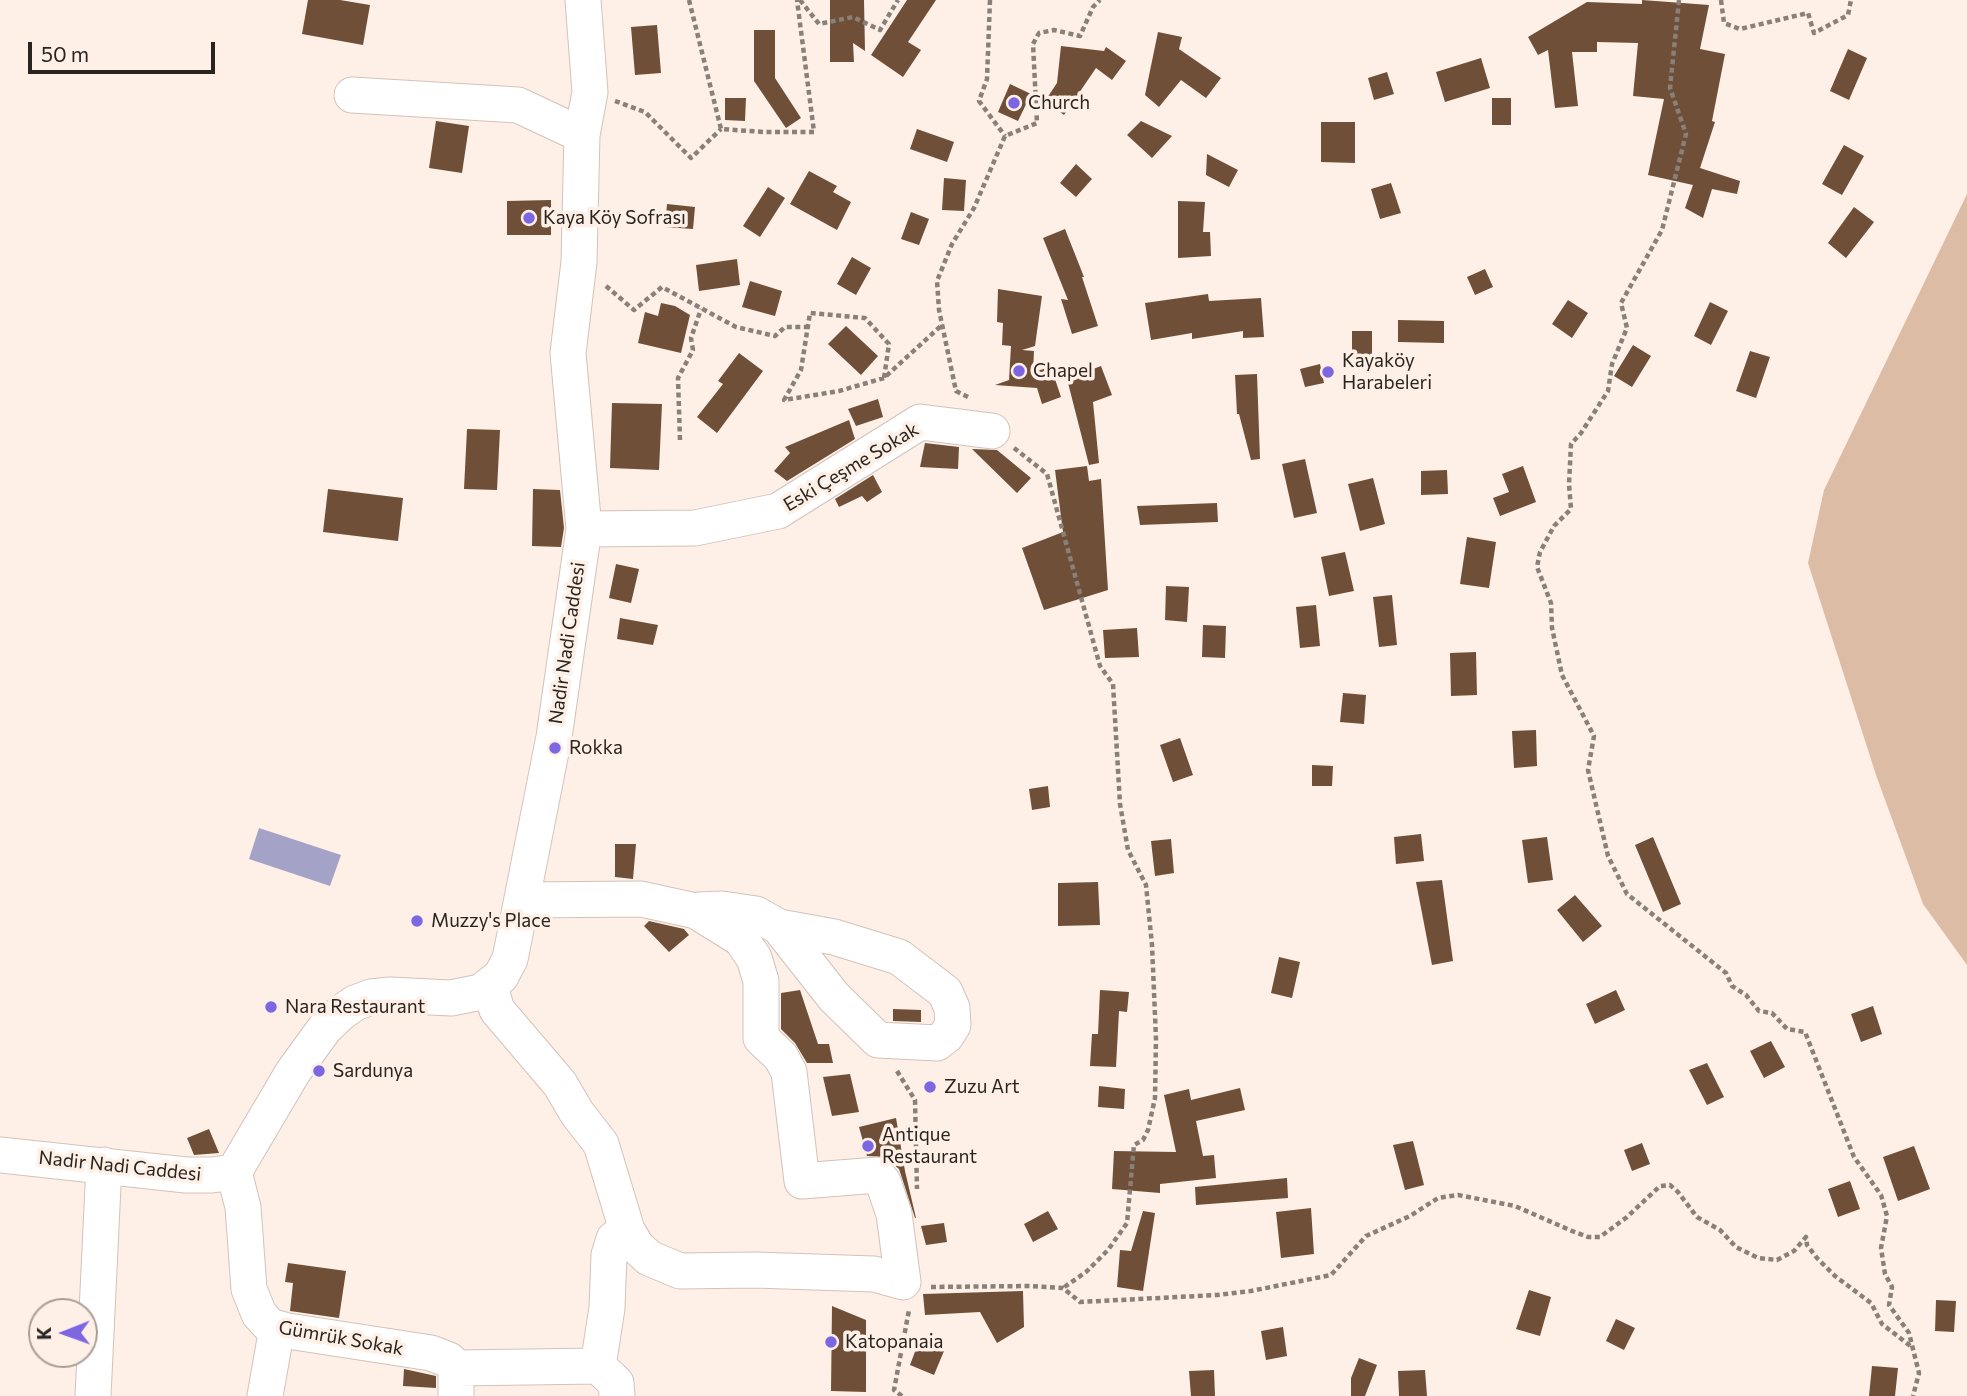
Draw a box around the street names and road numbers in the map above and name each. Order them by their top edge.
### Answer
street label: Eski Çeşme Sokak [779,418,923,516]
street label: Nadir Nadi Caddesi [544,560,590,726]
street label: Nadir Nadi Caddesi [37,1146,203,1186]
street label: Gümrük Sokak [277,1316,405,1360]

